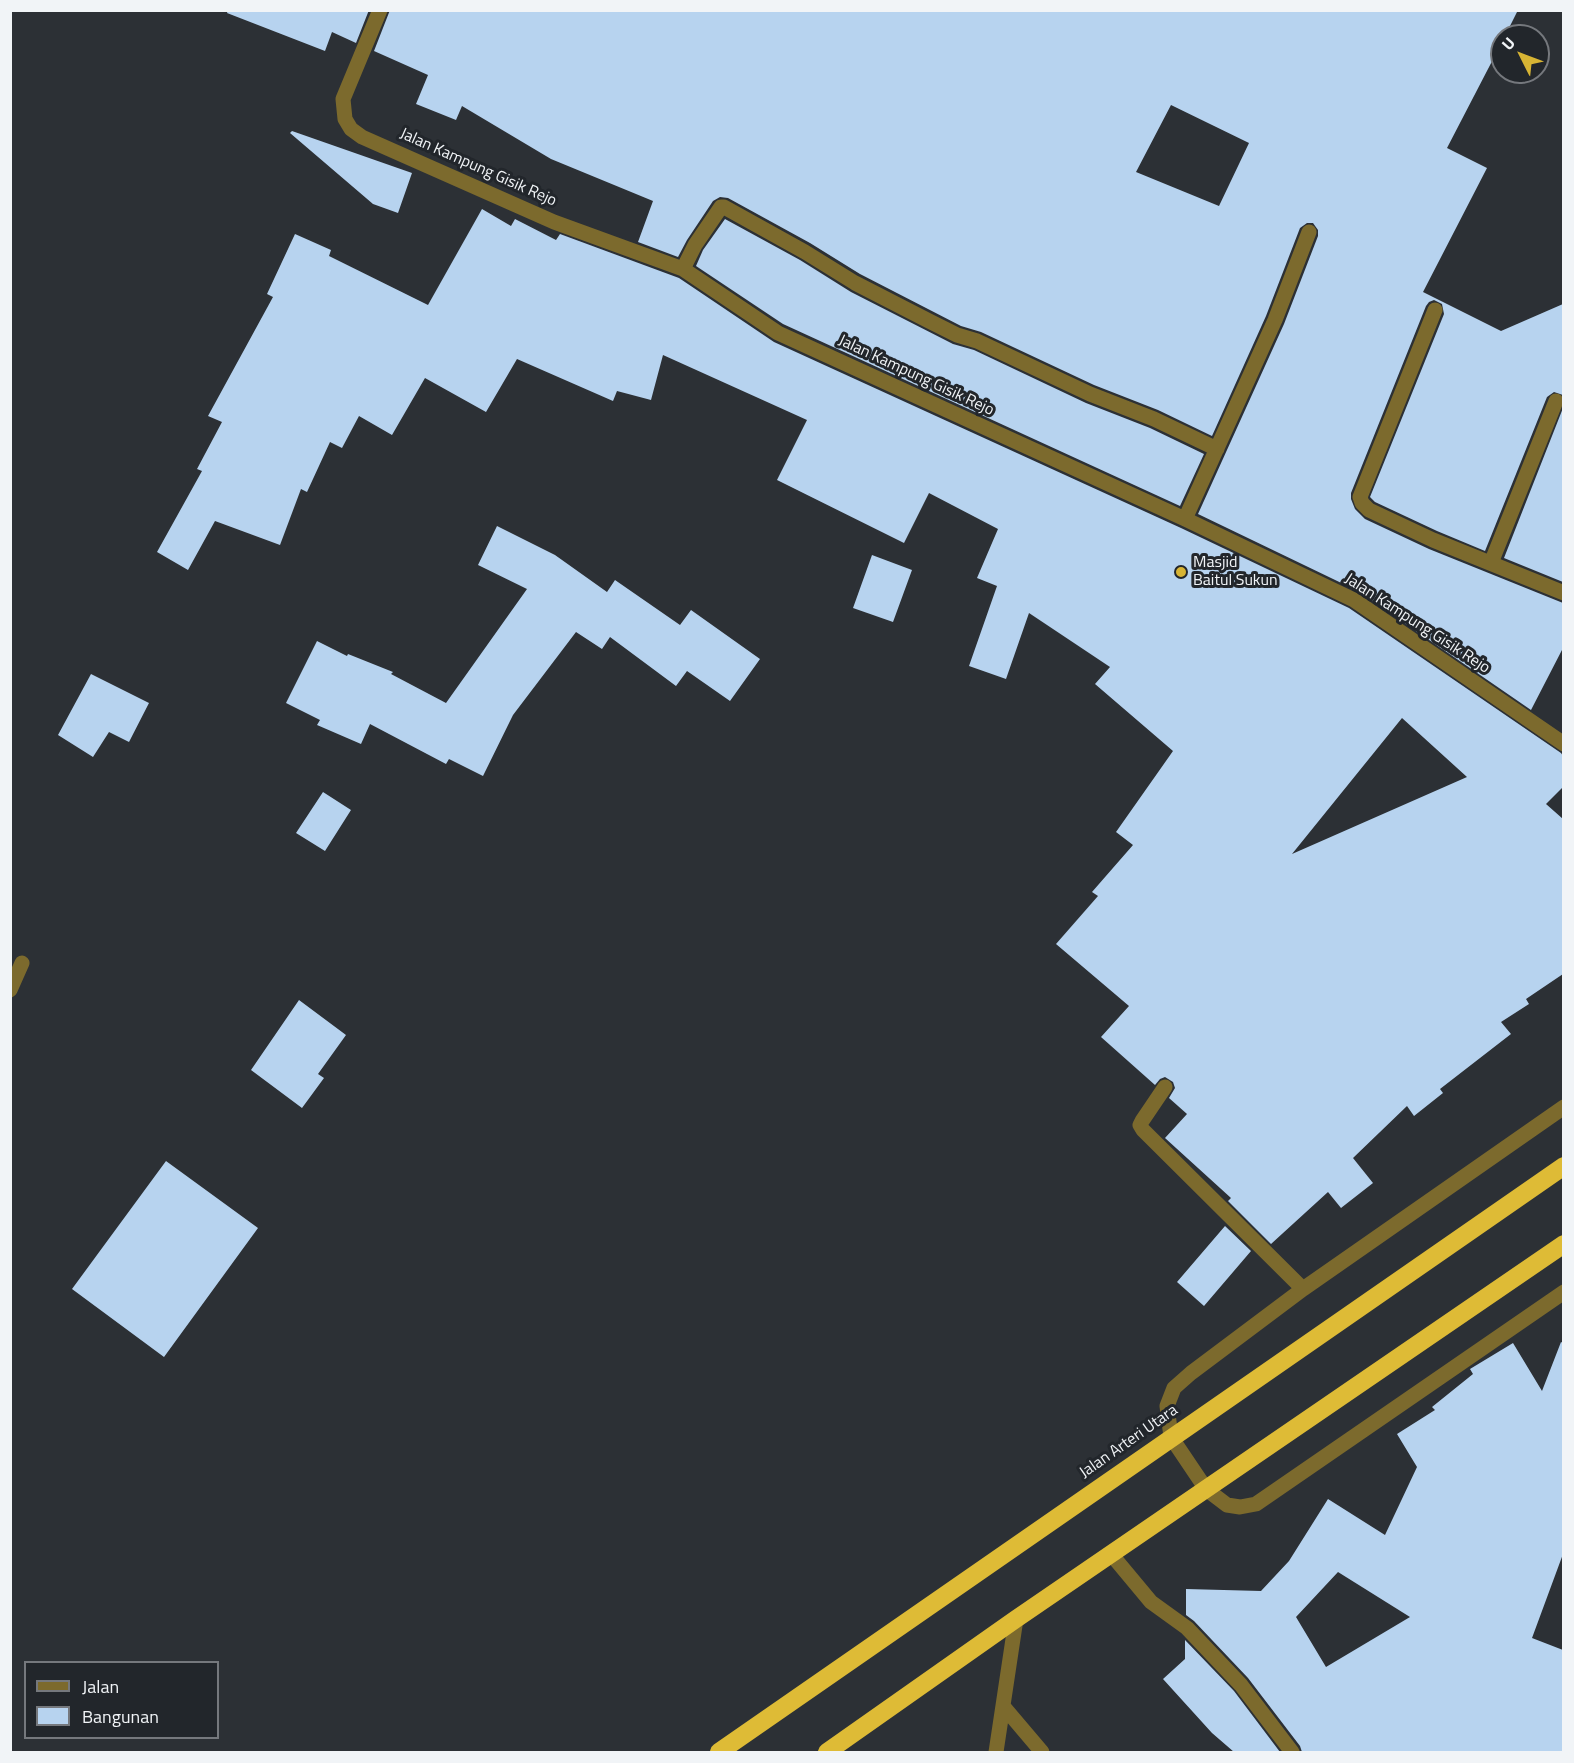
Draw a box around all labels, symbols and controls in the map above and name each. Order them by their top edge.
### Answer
north arrow [1490,24,1550,84]
text: U [1496,31,1521,55]
street label: Jalan Kampung Gisik Rejo [397,125,559,211]
street label: Jalan Kampung Gisik Rejo [835,331,997,421]
place label: Masjid Baitul Sukun [1193,553,1278,591]
marker: Masjid Baitul Sukun [1174,565,1188,579]
street label: Jalan Kampung Gisik Rejo [1341,570,1493,678]
street label: Jalan Arteri Utara [1076,1401,1182,1483]
legend [24,1661,219,1739]
text: Jalan [82,1673,119,1700]
text: Bangunan [82,1703,159,1730]

